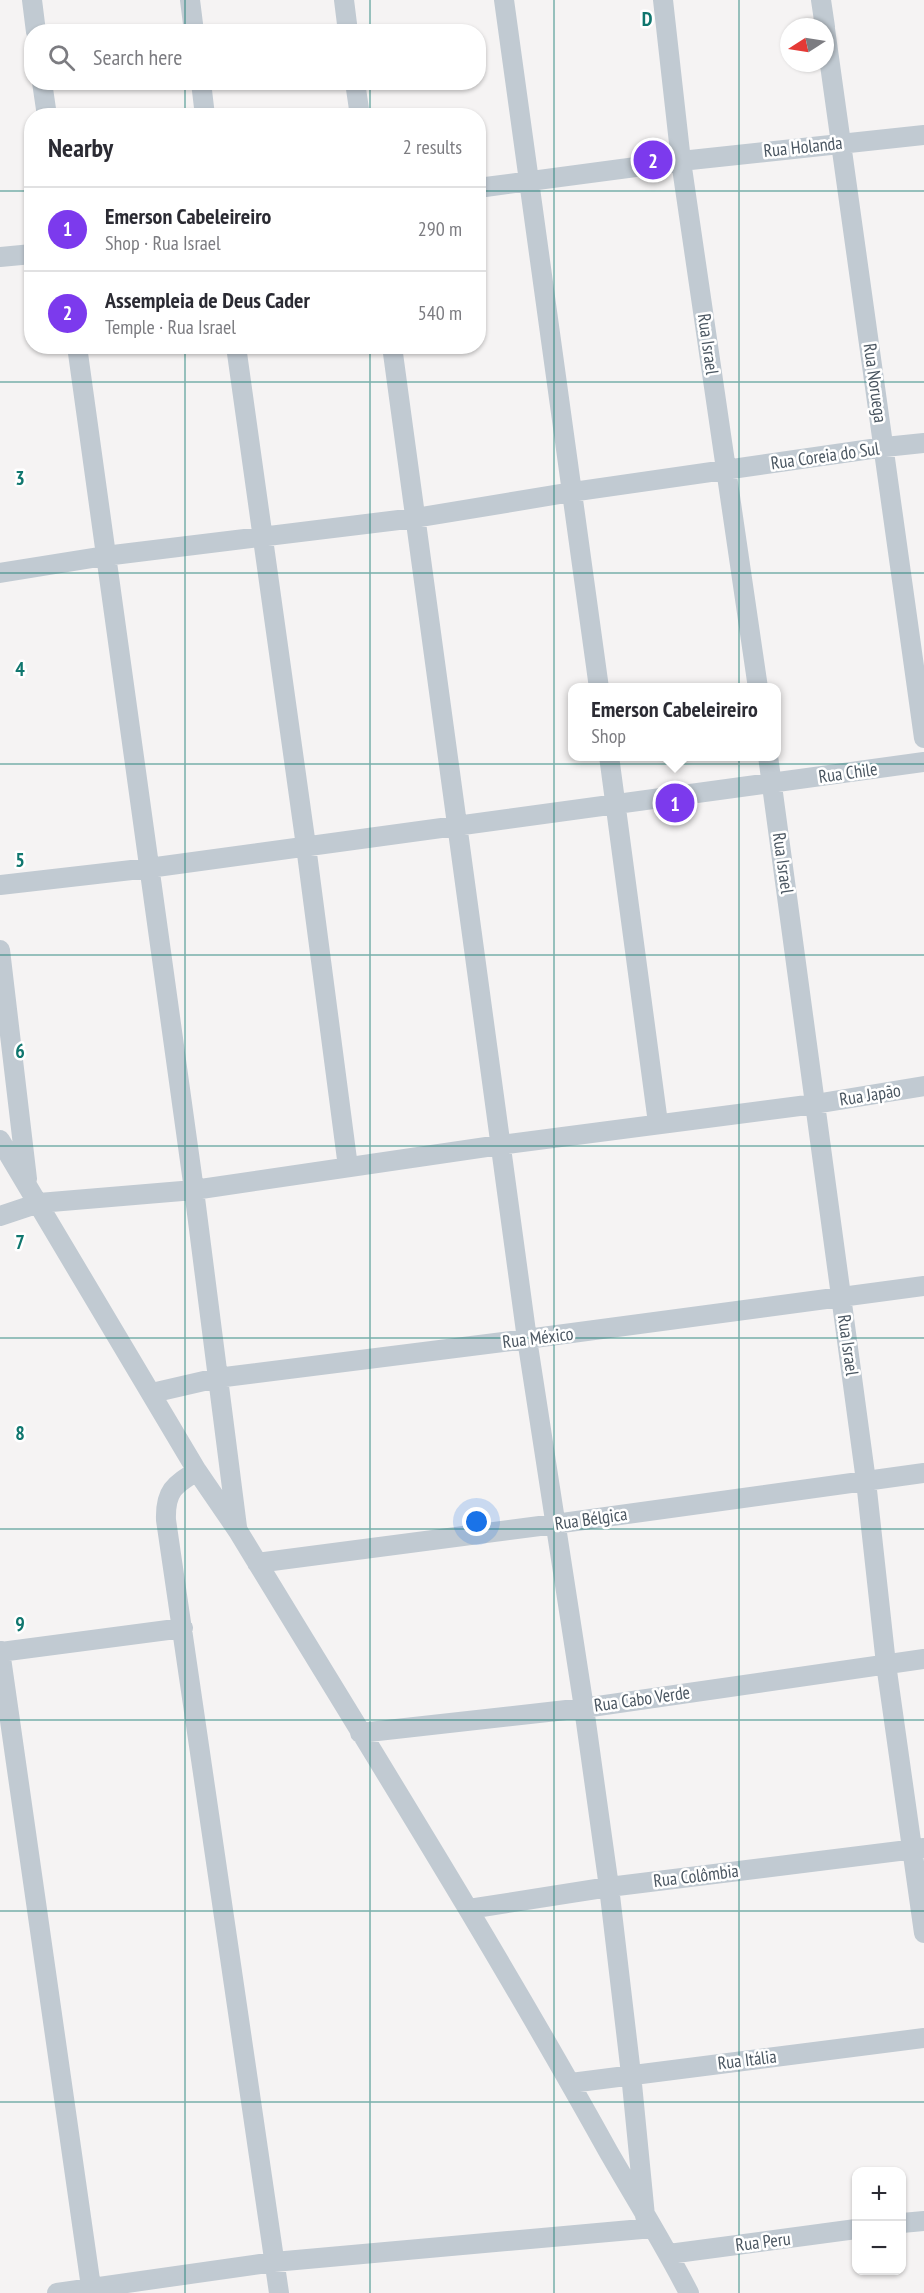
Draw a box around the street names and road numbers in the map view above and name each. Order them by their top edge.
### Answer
street label: Rua Holanda [762,131,844,162]
street label: Rua Israel [693,312,724,377]
street label: Rua Noruega [859,342,892,424]
street label: Rua Coreia do Sul [769,436,881,475]
street label: Rua Chile [817,757,879,788]
street label: Rua Israel [768,831,799,896]
street label: Rua Japão [838,1078,902,1111]
street label: Rua Israel [833,1313,864,1378]
street label: Rua México [501,1322,575,1353]
street label: Rua Bélgica [553,1502,629,1535]
street label: Rua Cabo Verde [592,1680,691,1717]
street label: Rua Colômbia [652,1859,740,1892]
street label: Rua Itália [716,2044,778,2075]
street label: Rua Peru [734,2227,792,2256]

